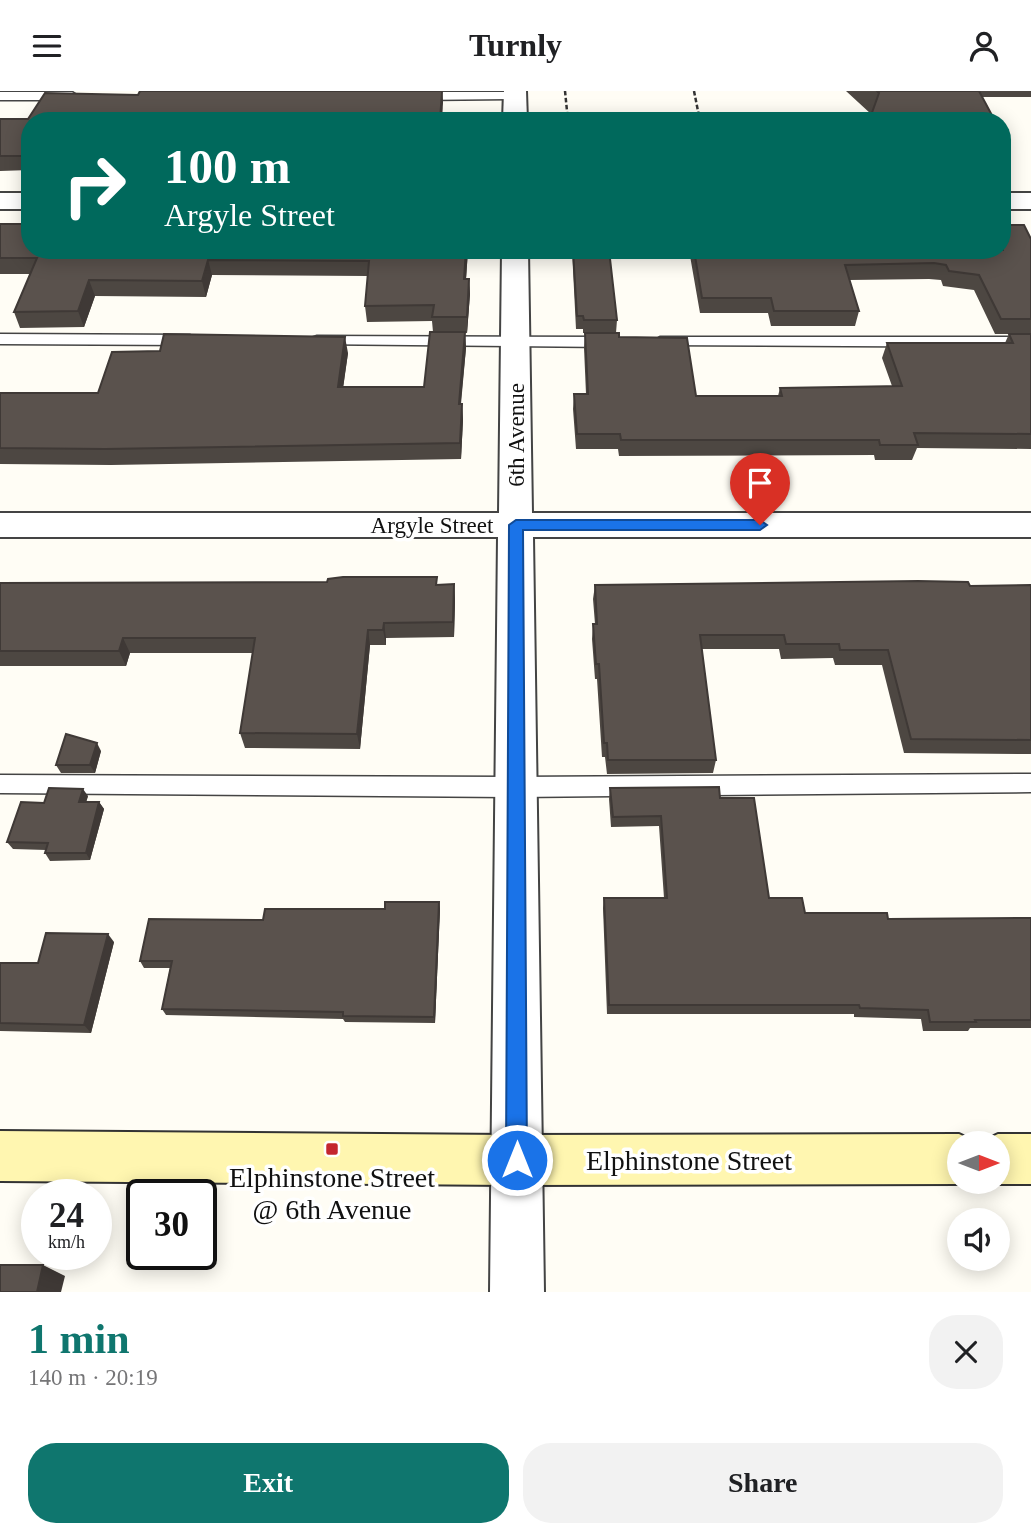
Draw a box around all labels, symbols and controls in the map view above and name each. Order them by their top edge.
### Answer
icon: menu [28,27,66,65]
text: Turnly [469,27,562,63]
icon: person [965,27,1003,65]
text: 100 m [164,139,291,194]
icon: right [49,140,140,231]
text: Argyle Street [164,197,335,233]
street label: 6th Avenue [504,383,529,487]
pin [730,453,790,525]
icon: arrive [741,464,779,502]
street label: Argyle Street [371,513,494,538]
position arrow [480,1123,554,1197]
north arrow [947,1131,1010,1193]
map controls [947,1131,1010,1271]
marker: Elphinstone Street @ 6th Avenue [324,1141,340,1157]
street label: Elphinstone Street [586,1145,792,1176]
place label: Elphinstone Street @ 6th Avenue [229,1162,435,1225]
speed limit sign: 30 [126,1179,217,1270]
text: 24 [49,1196,84,1235]
button: sound [947,1208,1010,1271]
text: km/h [48,1232,85,1252]
button: close [929,1315,1003,1389]
text: 1 min [28,1316,130,1362]
text: 140 m · 20:19 [28,1365,158,1390]
button: Exit [28,1443,509,1523]
button: Share [523,1443,1003,1523]

